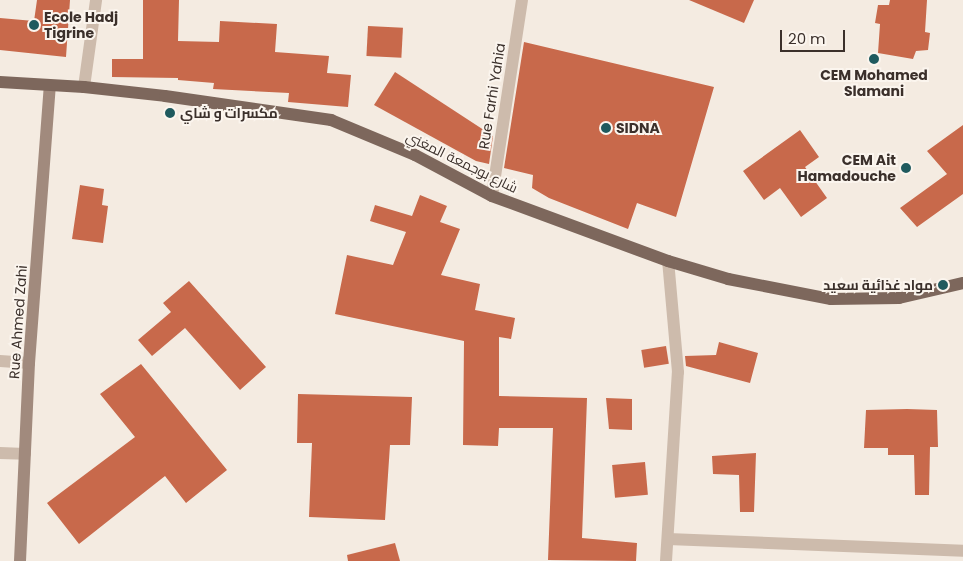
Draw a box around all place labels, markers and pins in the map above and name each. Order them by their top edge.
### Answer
place label: Ecole Hadj Tigrine [44,9,118,41]
marker: Ecole Hadj Tigrine [28,19,40,31]
marker: CEM Mohamed Slamani [868,53,880,65]
place label: CEM Mohamed Slamani [820,67,928,100]
place label: مكسرات و شاي [180,105,278,121]
marker: مكسرات و شاي [164,107,176,119]
place label: SIDNA [616,120,660,136]
marker: SIDNA [600,122,612,134]
place label: CEM Ait Hamadouche [798,152,896,184]
marker: CEM Ait Hamadouche [900,162,912,174]
place label: مواد غذائية سعيد [823,277,933,293]
marker: مواد غذائية سعيد [937,279,949,291]

